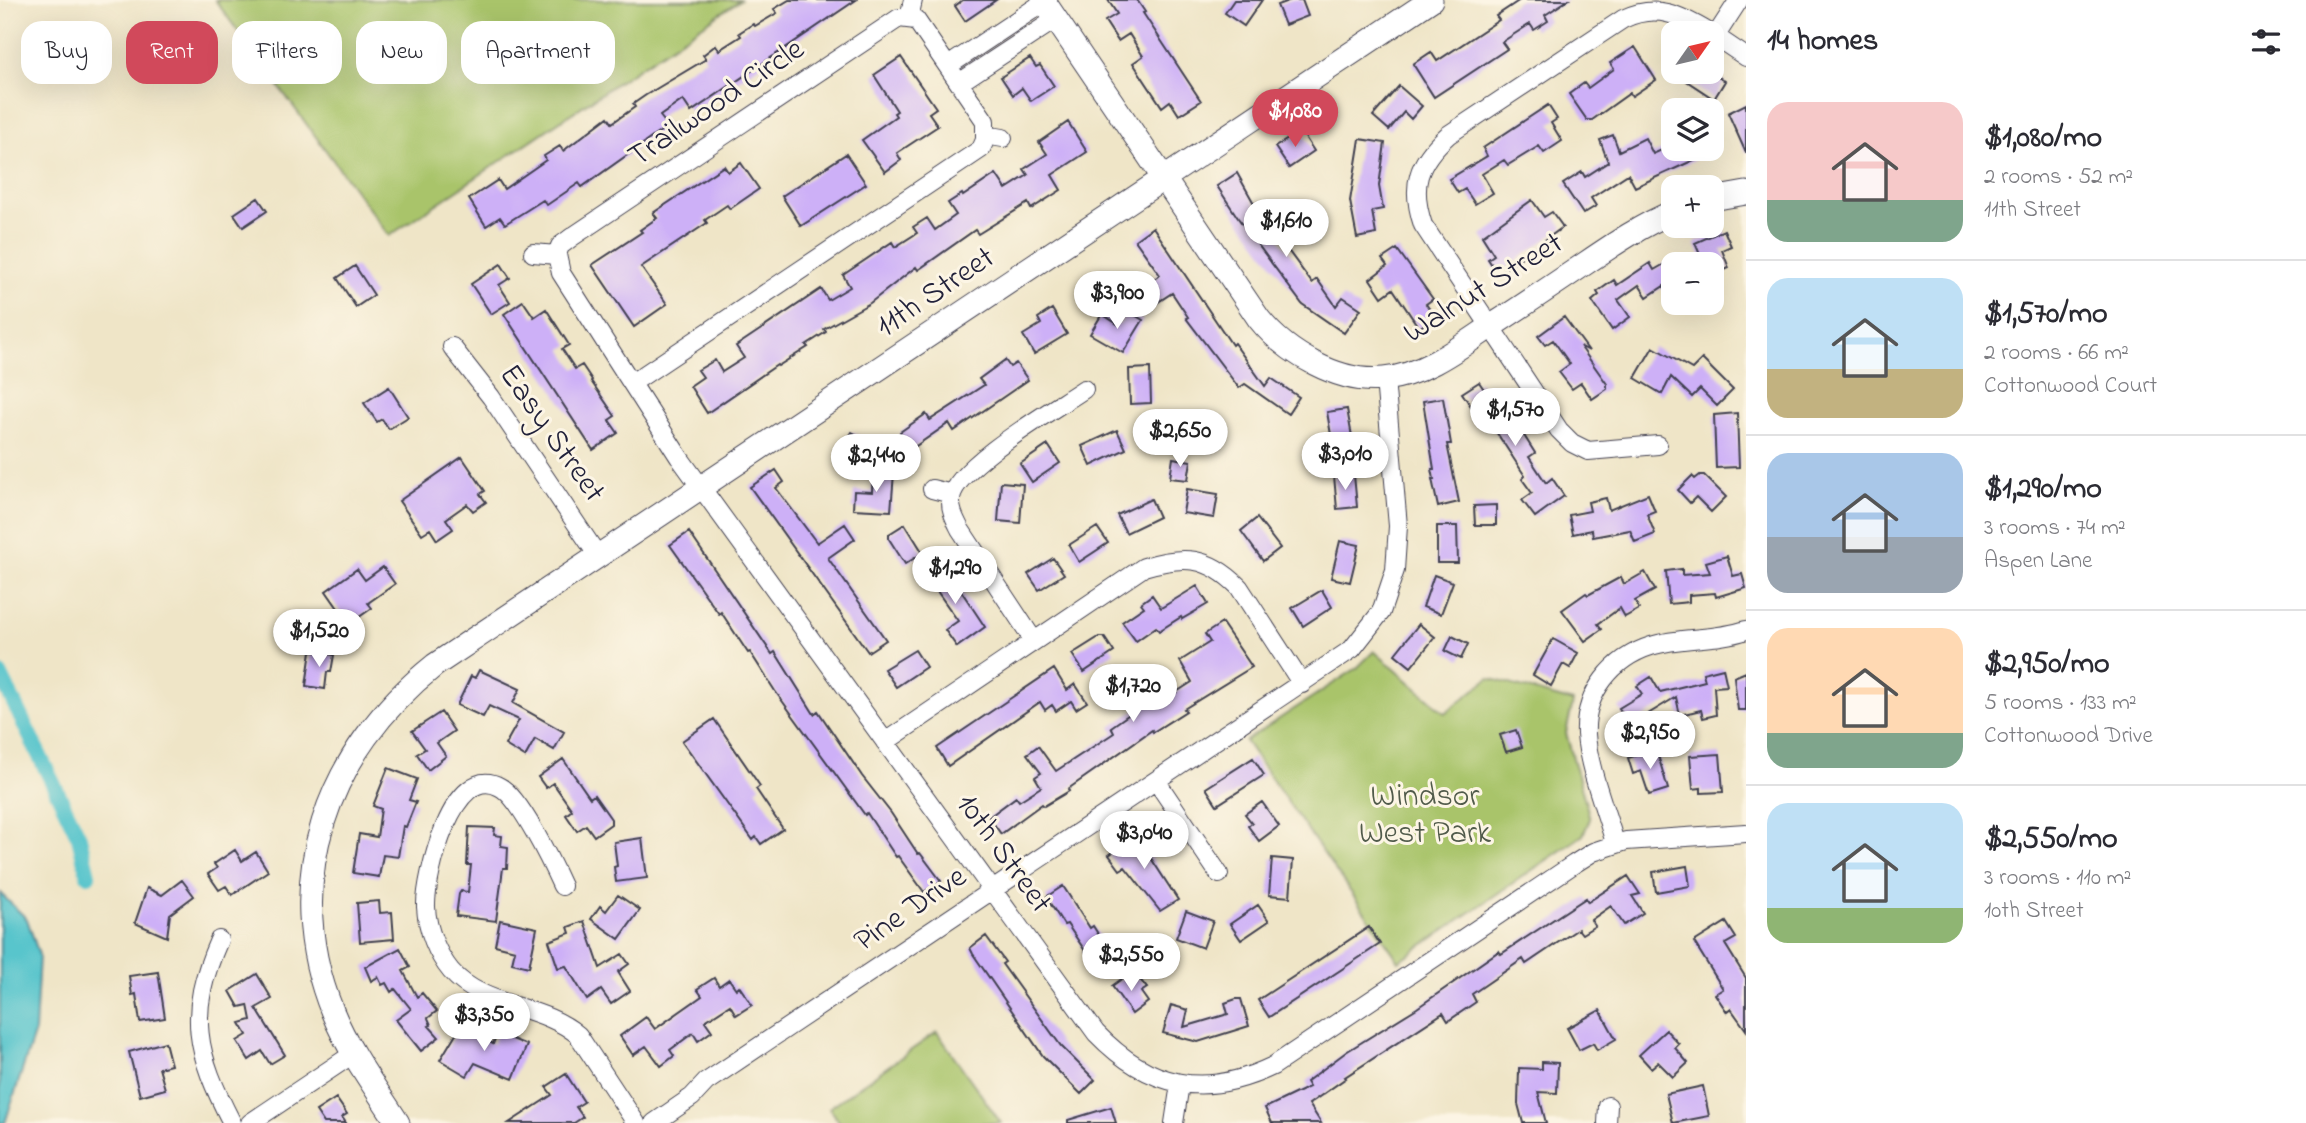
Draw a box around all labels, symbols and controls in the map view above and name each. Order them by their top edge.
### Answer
text: 14 homes [1767,20,1878,64]
chip: Buy [21,21,112,84]
chip: Rent [126,21,218,84]
chip: Filters [232,21,342,84]
chip: New [356,21,447,84]
chip: Apartment [461,21,615,84]
north arrow [1661,21,1724,84]
map controls [1661,21,1724,315]
icon: filters [2247,23,2285,61]
street label: Trailwood Circle [619,27,815,180]
pin: $1,080 [1238,90,1352,149]
text: $1,080 [1268,95,1322,128]
button: layers [1661,98,1724,161]
text: $1,080/mo [1984,117,2102,161]
icon: home [1823,130,1907,214]
text: 2 rooms · 52 m² [1984,161,2133,194]
button: + [1661,175,1724,238]
text: 11th Street [1984,194,2081,227]
pin: $1,610 [1229,200,1343,259]
text: $1,610 [1260,205,1312,238]
street label: Walnut Street [1395,221,1573,357]
street label: 11th Street [867,236,1005,350]
button: − [1661,252,1724,315]
pin: $3,900 [1060,272,1174,331]
text: $3,900 [1090,277,1144,310]
text: $1,570/mo [1984,293,2108,337]
icon: home [1823,306,1907,390]
text: 2 rooms · 66 m² [1984,337,2129,370]
street label: Easy Street [486,355,616,513]
text: Cottonwood Court [1984,370,2157,403]
pin: $1,570 [1458,388,1572,448]
text: $1,570 [1486,394,1544,427]
pin: $2,650 [1123,410,1237,469]
text: $2,650 [1149,415,1211,448]
pin: $3,010 [1288,433,1402,492]
pin: $2,440 [819,434,933,494]
text: $3,010 [1318,438,1372,471]
text: $2,440 [847,440,905,473]
text: $1,290/mo [1984,468,2102,512]
icon: home [1823,481,1907,565]
text: 3 rooms · 74 m² [1984,512,2126,545]
text: Aspen Lane [1984,545,2092,578]
pin: $1,290 [898,546,1012,606]
text: $1,290 [928,552,982,585]
pin: $1,520 [262,610,376,669]
text: $1,520 [289,615,349,648]
text: $2,950/mo [1984,643,2110,687]
icon: home [1823,656,1907,740]
pin: $1,720 [1076,664,1190,724]
text: $1,720 [1105,670,1161,703]
text: 5 rooms · 133 m² [1984,687,2137,720]
pin: $2,950 [1593,712,1707,771]
text: $2,950 [1620,717,1680,750]
text: Cottonwood Drive [1984,720,2153,753]
park label: Windsor West Park [1359,774,1492,858]
street label: 10th Street [943,784,1063,924]
pin: $3,040 [1087,812,1201,871]
text: $3,040 [1116,817,1172,850]
text: $2,550/mo [1984,818,2118,862]
icon: home [1823,831,1907,915]
street label: Pine Drive [845,855,977,965]
text: 3 rooms · 110 m² [1984,862,2131,895]
text: 10th Street [1984,895,2084,928]
pin: $2,550 [1074,934,1188,993]
text: $2,550 [1098,939,1164,972]
pin: $3,350 [427,993,541,1053]
text: $3,350 [454,999,514,1032]

